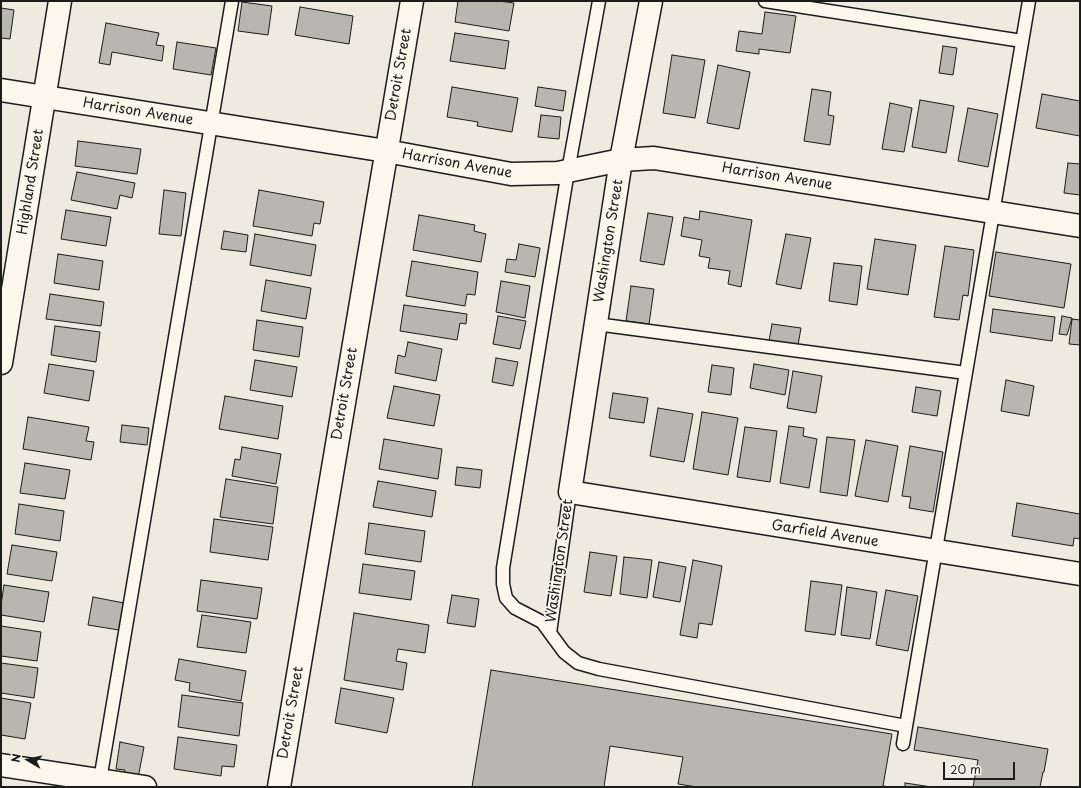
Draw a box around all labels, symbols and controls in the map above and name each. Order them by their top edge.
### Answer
street label: Detroit Street [383,27,415,123]
street label: Harrison Avenue [82,95,194,129]
street label: Highland Street [14,128,48,236]
street label: Harrison Avenue [401,146,513,182]
street label: Harrison Avenue [721,160,833,194]
street label: Washington Street [591,178,627,304]
street label: Detroit Street [329,346,361,442]
street label: Washington Street [543,498,577,624]
street label: Garfield Avenue [770,517,880,551]
street label: Detroit Street [275,665,307,761]
north arrow [8,740,48,780]
text: N [7,752,25,764]
scale bar [945,754,1017,780]
text: 20 m [950,760,981,778]

